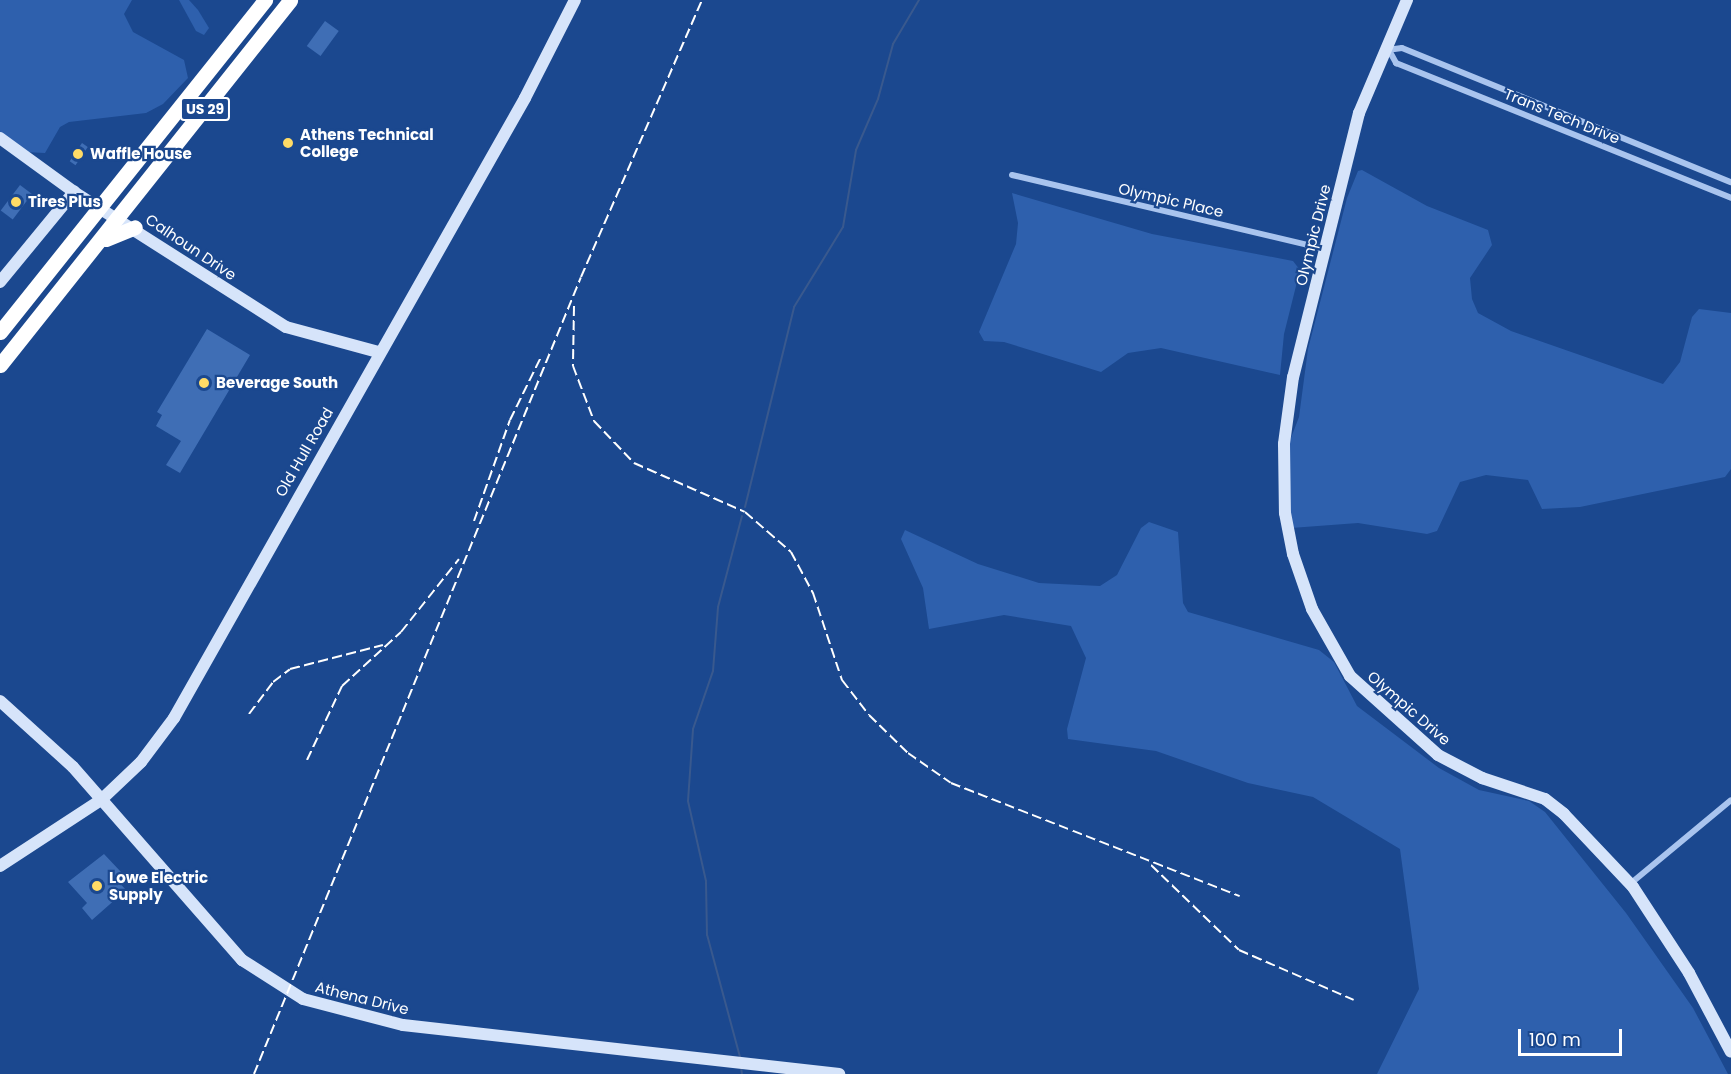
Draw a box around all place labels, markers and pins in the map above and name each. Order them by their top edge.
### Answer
place label: Athens Technical College [300,125,434,160]
marker: Athens Technical College [281,136,295,150]
place label: Waffle House [90,145,192,163]
marker: Waffle House [71,147,85,161]
place label: Tires Plus [28,193,101,211]
marker: Tires Plus [9,195,23,209]
place label: Beverage South [216,374,338,392]
marker: Beverage South [197,376,211,390]
place label: Lowe Electric Supply [109,868,208,903]
marker: Lowe Electric Supply [90,879,104,893]

